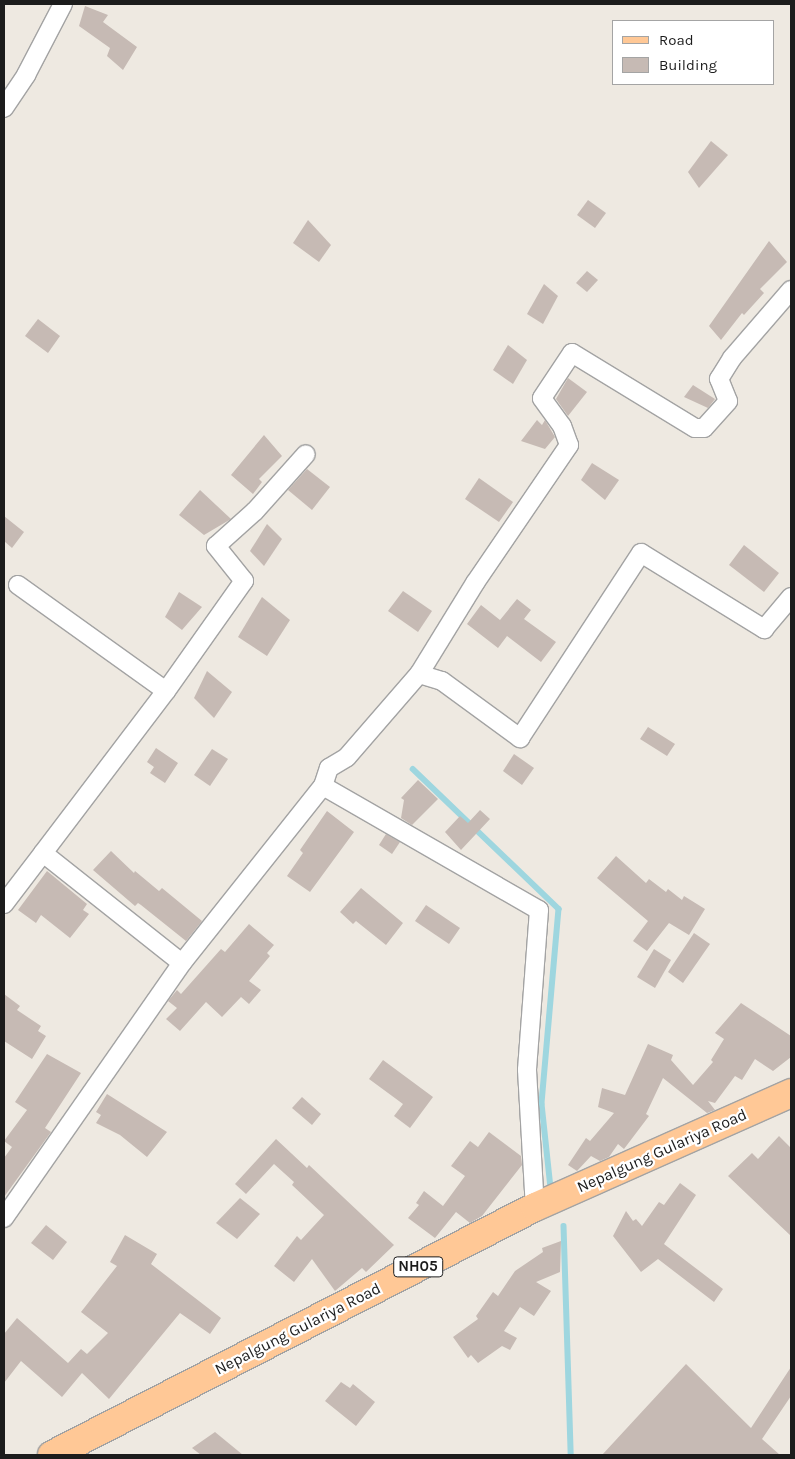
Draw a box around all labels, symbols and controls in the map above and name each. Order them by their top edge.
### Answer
legend [612,20,775,85]
text: Road [659,31,694,49]
text: Building [659,56,717,74]
street label: Nepalgung Gulariya Road [574,1105,750,1197]
road number: NH05 [393,1254,443,1280]
street label: Nepalgung Gulariya Road [212,1279,384,1379]

